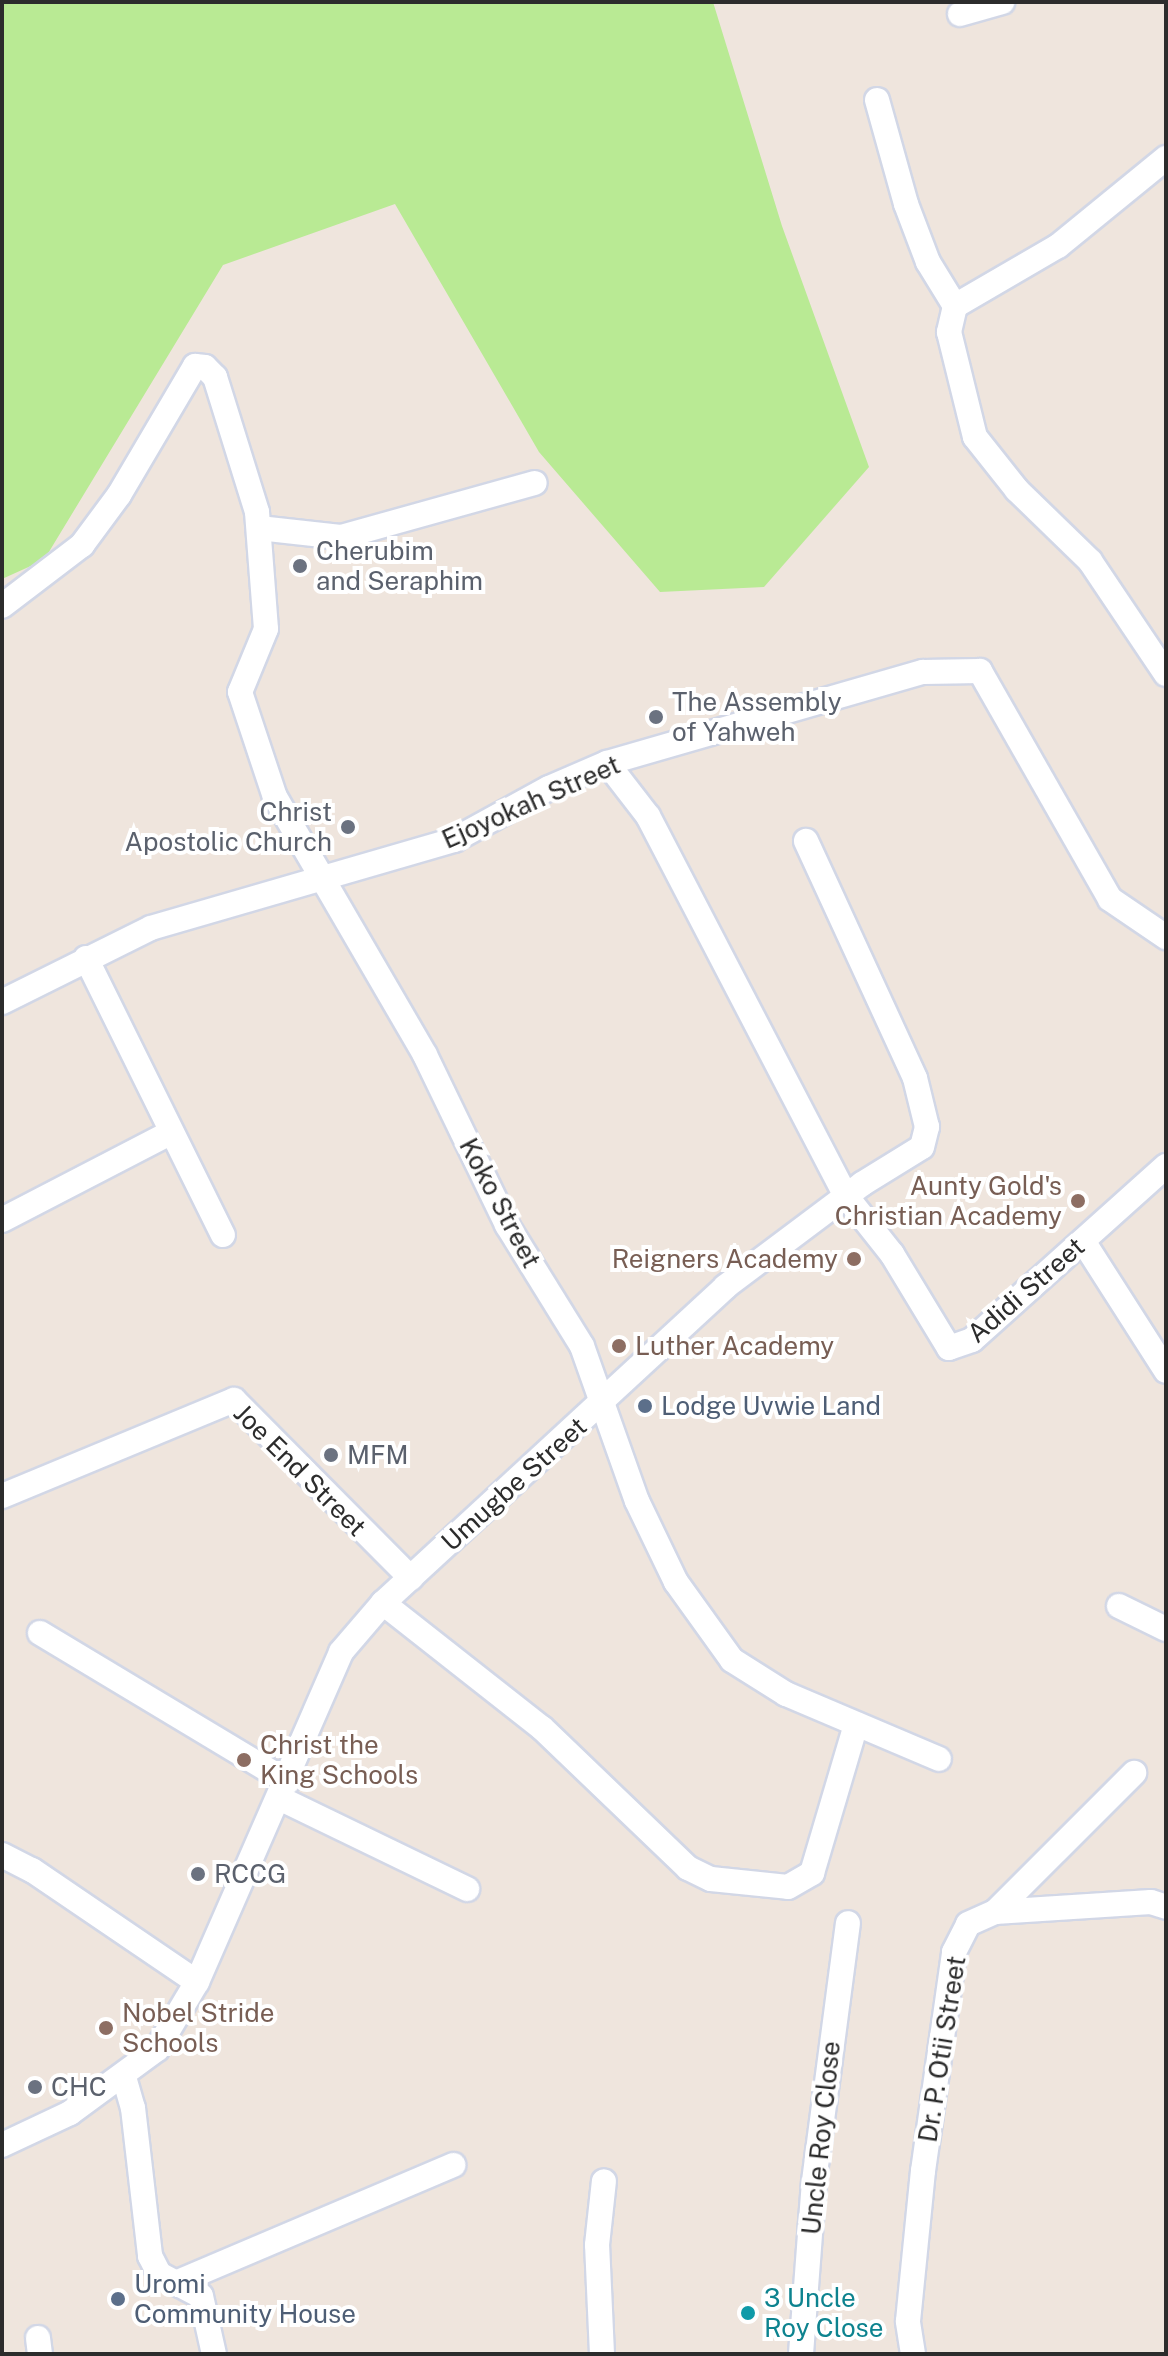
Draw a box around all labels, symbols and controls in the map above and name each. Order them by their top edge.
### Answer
place label: Cherubim and Seraphim [316,535,483,596]
marker: Cherubim and Seraphim [291,557,309,575]
place label: The Assembly of Yahweh [672,686,842,748]
marker: The Assembly of Yahweh [647,708,665,726]
street label: Ejoyokah Street [437,749,625,855]
place label: Christ Apostolic Church [124,796,332,858]
marker: Christ Apostolic Church [339,818,357,836]
street label: Koko Street [453,1133,547,1273]
place label: Aunty Gold's Christian Academy [835,1170,1062,1232]
marker: Aunty Gold's Christian Academy [1069,1192,1087,1210]
street label: Adidi Street [961,1231,1091,1349]
place label: Reigners Academy [612,1243,838,1275]
marker: Reigners Academy [845,1250,863,1268]
place label: Luther Academy [635,1330,834,1362]
marker: Luther Academy [610,1337,628,1355]
place label: Lodge Uvwie Land [661,1390,881,1422]
street label: Joe End Street [227,1397,373,1543]
marker: Lodge Uvwie Land [636,1397,654,1415]
street label: Umugbe Street [435,1411,593,1557]
place label: MFM [347,1439,408,1471]
marker: MFM [322,1446,340,1464]
place label: Christ the King Schools [260,1729,418,1790]
marker: Christ the King Schools [235,1751,253,1769]
place label: RCCG [214,1858,286,1890]
marker: RCCG [189,1865,207,1883]
street label: Dr. P. Otii Street [912,1953,972,2145]
place label: Nobel Stride Schools [122,1997,274,2058]
marker: Nobel Stride Schools [97,2019,115,2037]
street label: Uncle Roy Close [795,2039,847,2237]
place label: CHC [51,2071,107,2103]
marker: CHC [26,2078,44,2096]
place label: Uromi Community House [134,2268,356,2330]
place label: 3 Uncle Roy Close [764,2282,884,2344]
marker: Uromi Community House [109,2290,127,2308]
marker: 3 Uncle Roy Close [739,2304,757,2322]

